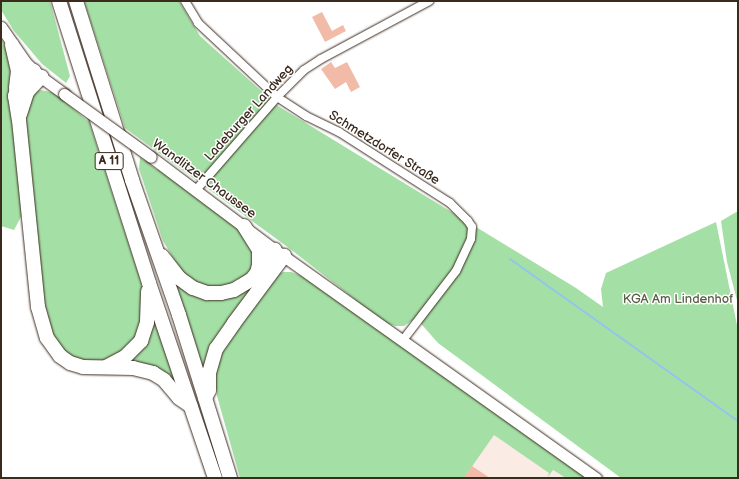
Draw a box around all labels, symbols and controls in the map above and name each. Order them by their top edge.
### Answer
street label: Ladeburger Landweg [202,62,296,164]
street label: Schmetzdorfer Straße [326,107,442,189]
street label: Wandlitzer Chaussee [149,136,259,222]
road number: A 11 [94,151,124,171]
park label: KGA Am Lindenhof [623,291,733,307]

